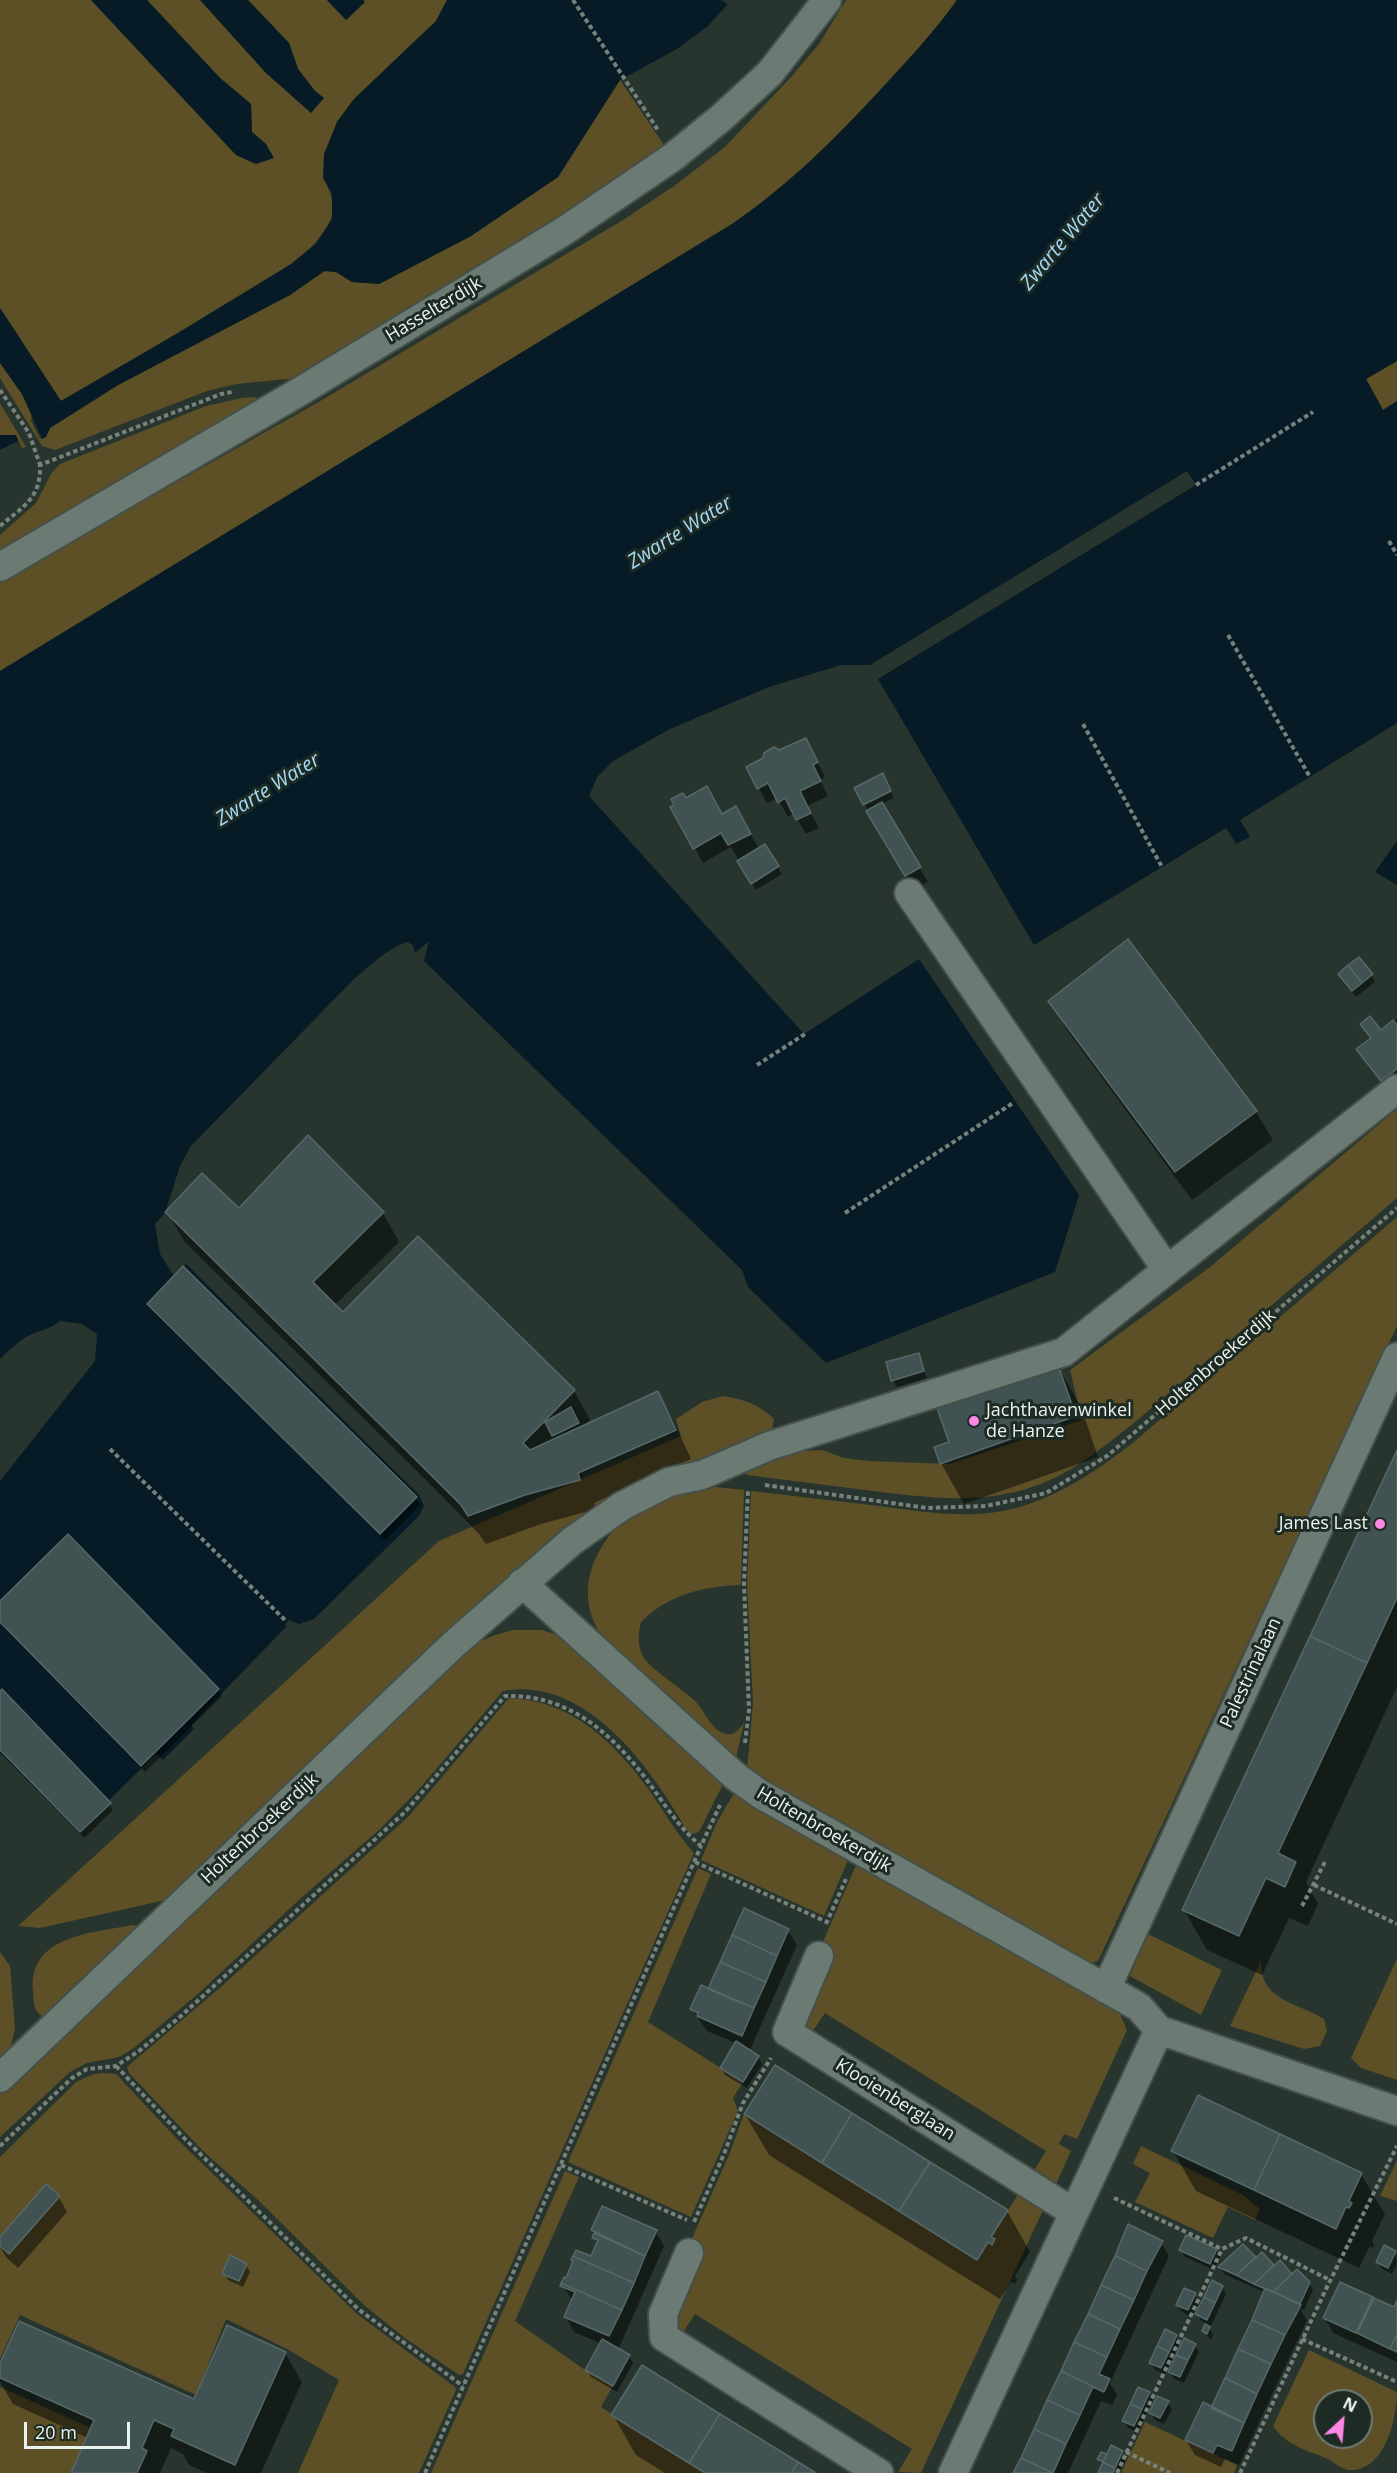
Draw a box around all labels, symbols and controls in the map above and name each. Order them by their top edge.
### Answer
water label: Zwarte Water [1016,189,1110,295]
street label: Hasselterdijk [382,273,486,347]
water label: Zwarte Water [623,491,737,575]
water label: Zwarte Water [211,748,325,832]
street label: Holtenbroekerdijk [1152,1305,1280,1421]
place label: Jachthavenwinkel de Hanze [986,1400,1132,1442]
marker: Jachthavenwinkel de Hanze [967,1414,981,1428]
place label: James Last [1279,1513,1368,1535]
marker: James Last [1373,1517,1387,1531]
street label: Palestrinalaan [1216,1615,1286,1731]
street label: Holtenbroekerdijk [197,1769,323,1889]
street label: Holtenbroekerdijk [753,1783,895,1877]
street label: Klooienberglaan [831,2055,959,2145]
north arrow [1313,2389,1373,2449]
text: N [1339,2392,1361,2417]
scale bar [27,2410,134,2448]
text: 20 m [35,2420,77,2444]

